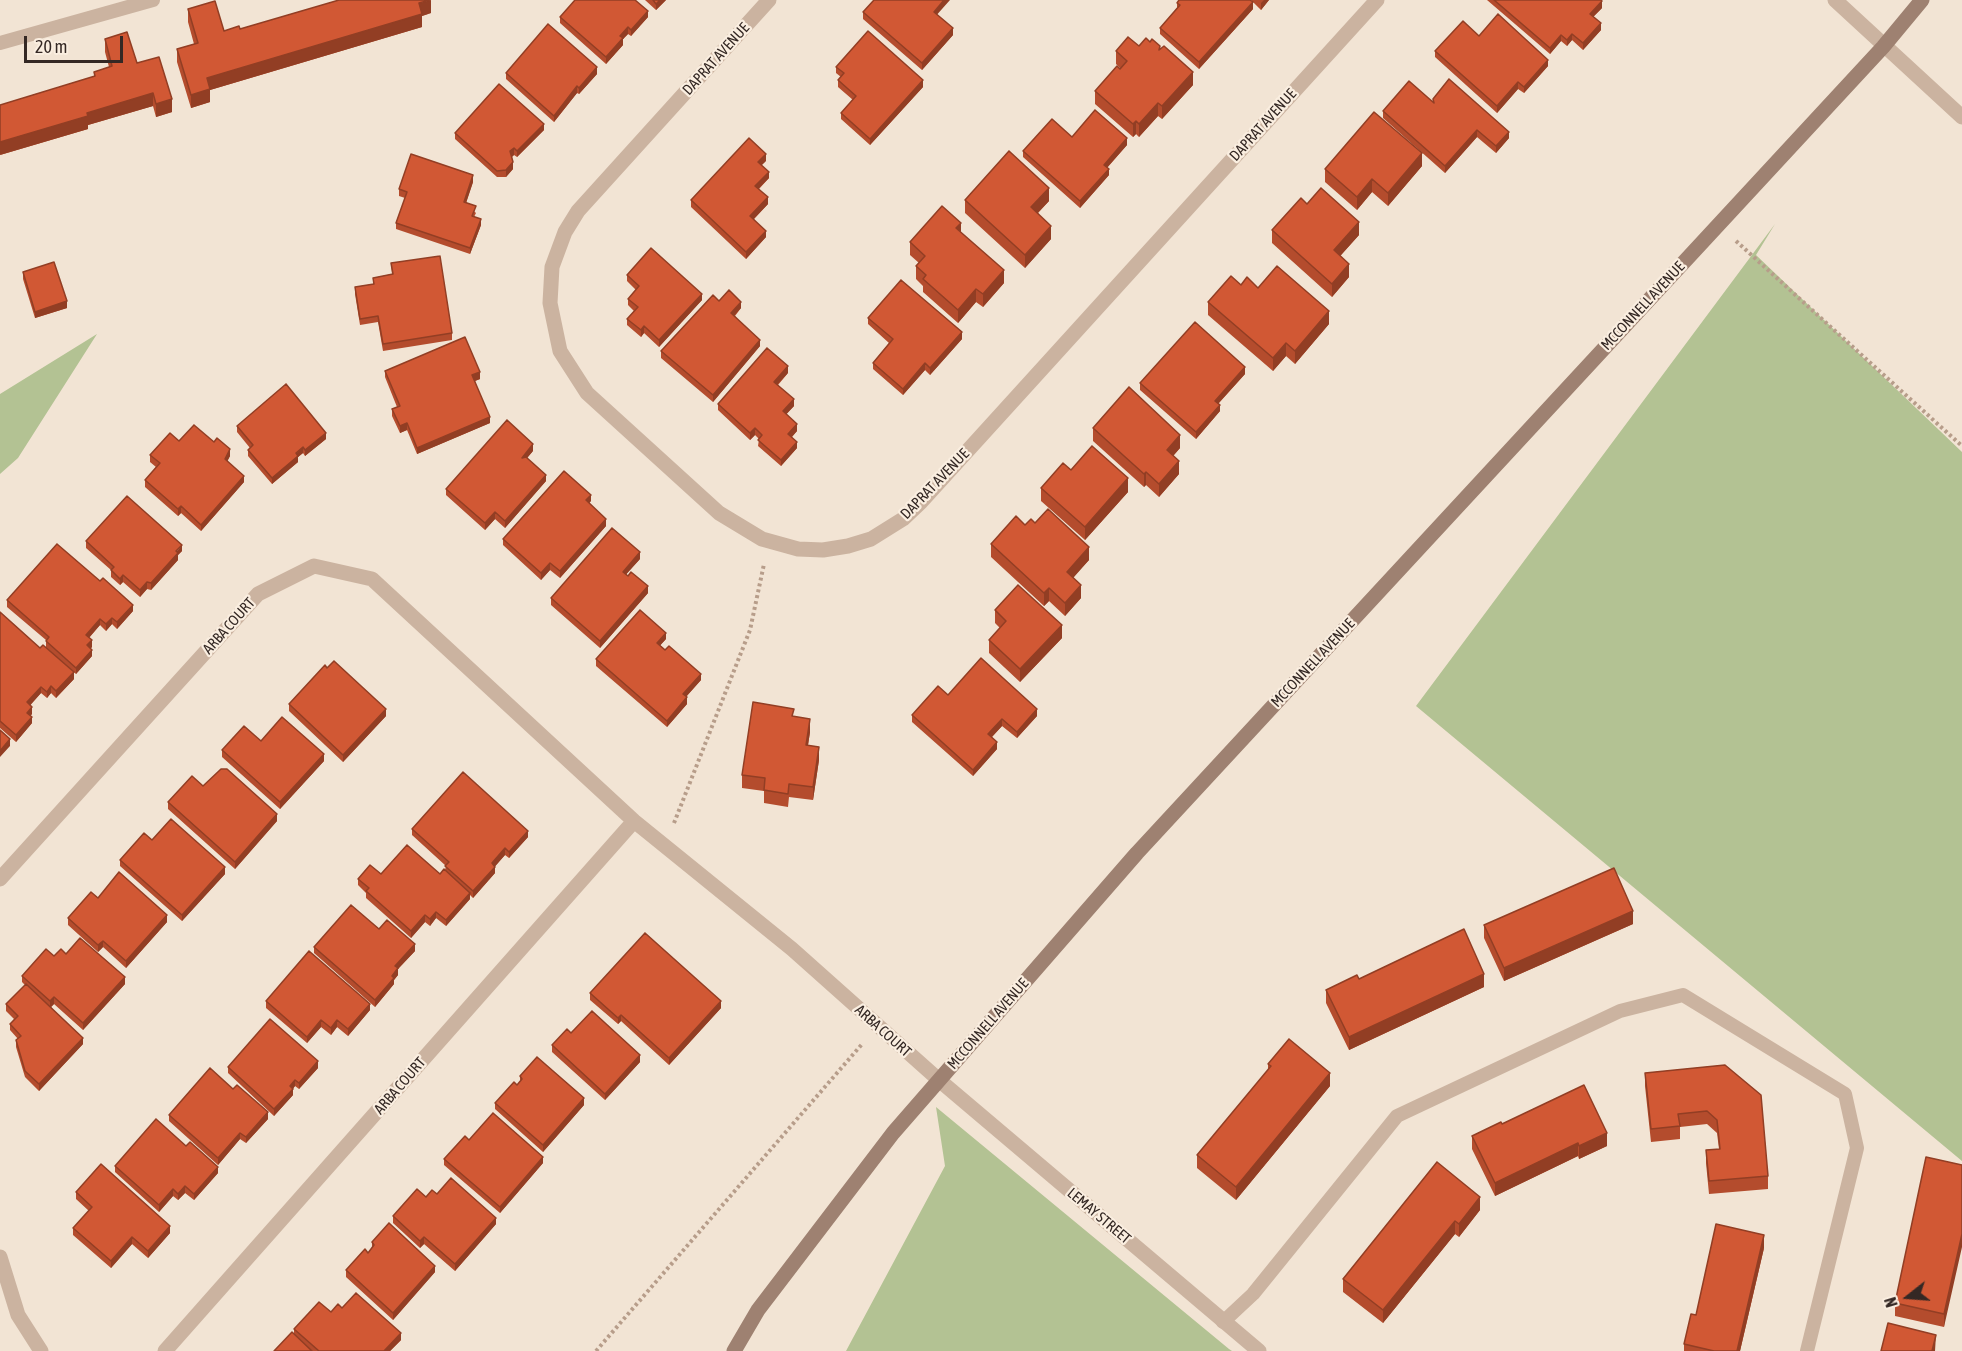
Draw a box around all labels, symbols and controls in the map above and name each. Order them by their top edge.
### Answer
street label: DAPRAT AVENUE [679,19,753,99]
scale bar [27,24,126,62]
text: 20 m [35,36,67,57]
street label: DAPRAT AVENUE [1226,85,1300,165]
street label: MCCONNELL AVENUE [1597,258,1689,354]
street label: DAPRAT AVENUE [897,445,973,523]
street label: ARBA COURT [199,594,259,658]
street label: MCCONNELL AVENUE [1267,615,1359,711]
street label: MCCONNELL AVENUE [944,975,1032,1073]
street label: ARBA COURT [851,1001,915,1061]
street label: ARBA COURT [370,1054,430,1118]
street label: LEMAY STREET [1064,1184,1134,1248]
north arrow [1878,1267,1938,1327]
text: N [1881,1295,1901,1309]

